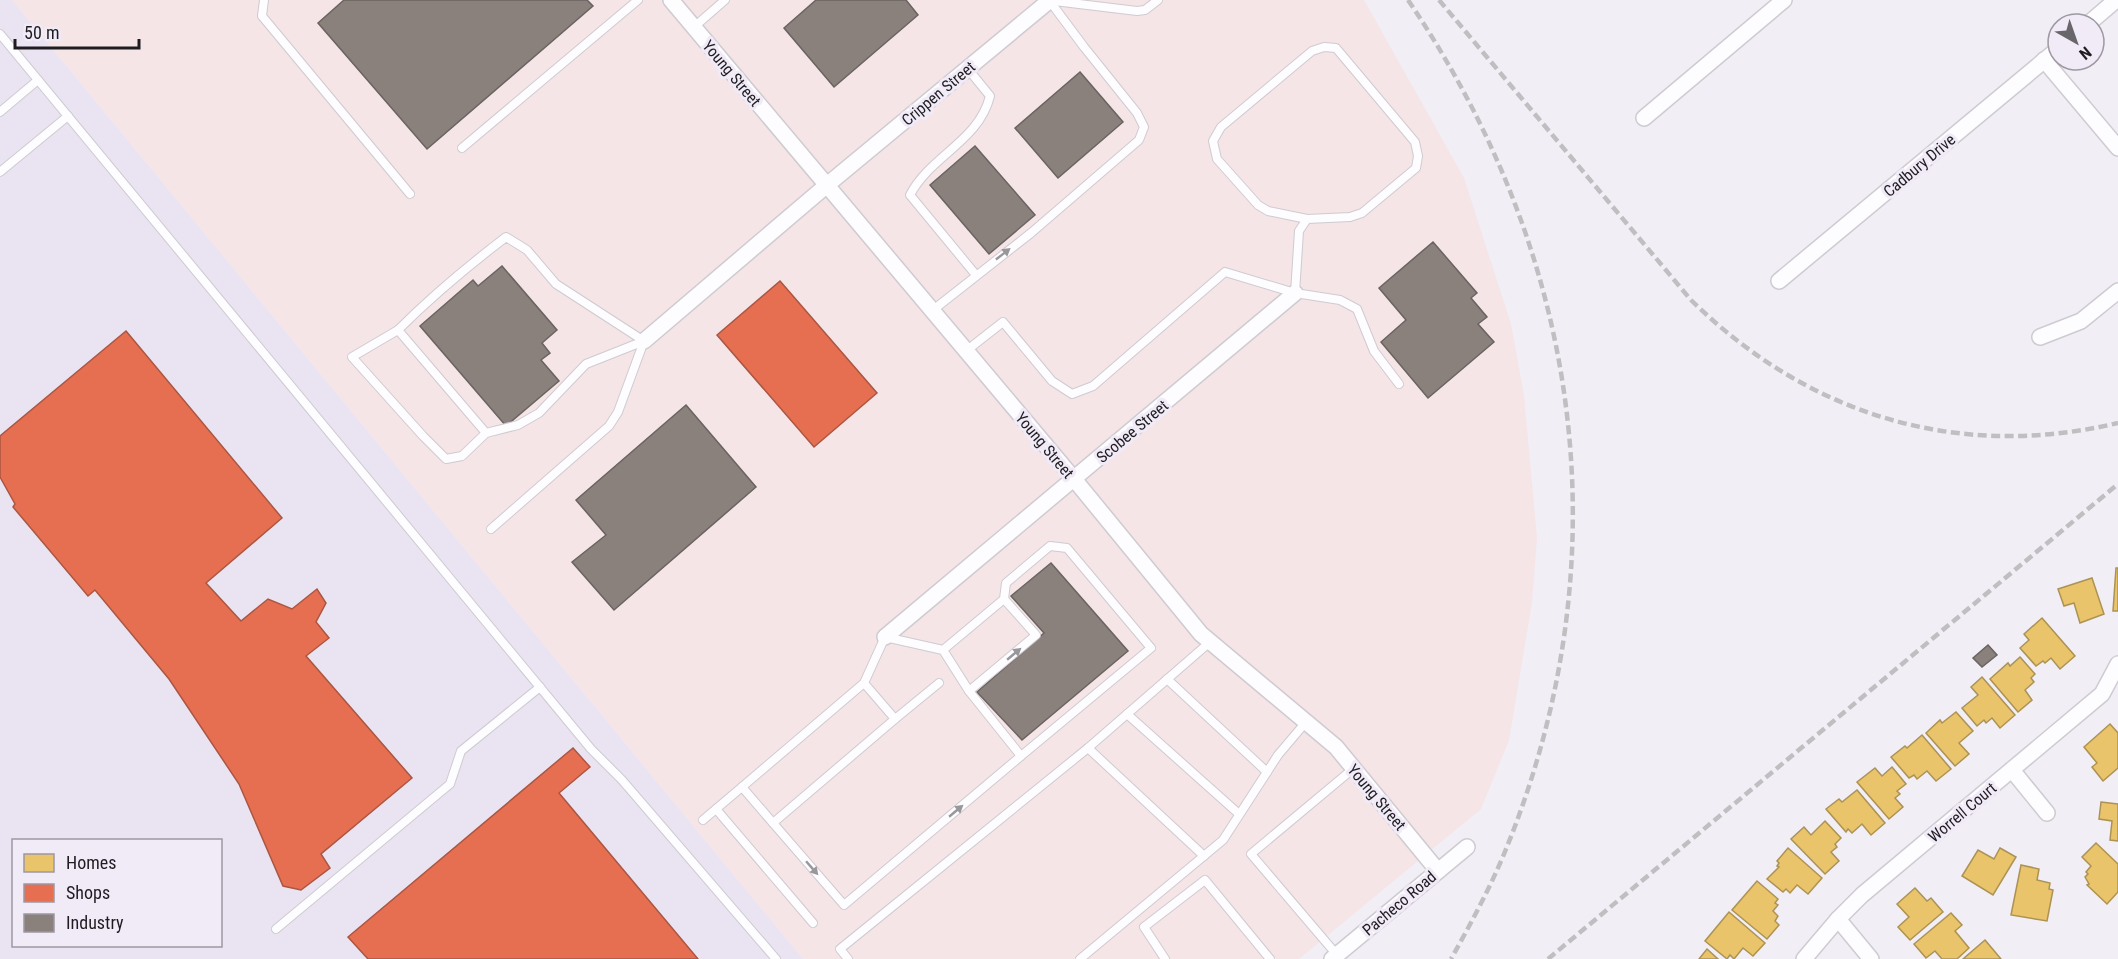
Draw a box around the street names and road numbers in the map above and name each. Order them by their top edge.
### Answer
street label: Young Street [698,36,765,110]
street label: Crippen Street [898,57,979,130]
street label: Cadbury Drive [1880,130,1959,201]
street label: Scobee Street [1093,396,1172,467]
street label: Young Street [1011,408,1078,482]
street label: Young Street [1343,760,1410,834]
street label: Worrell Court [1924,778,2000,846]
street label: Pacheco Road [1359,867,1440,940]

